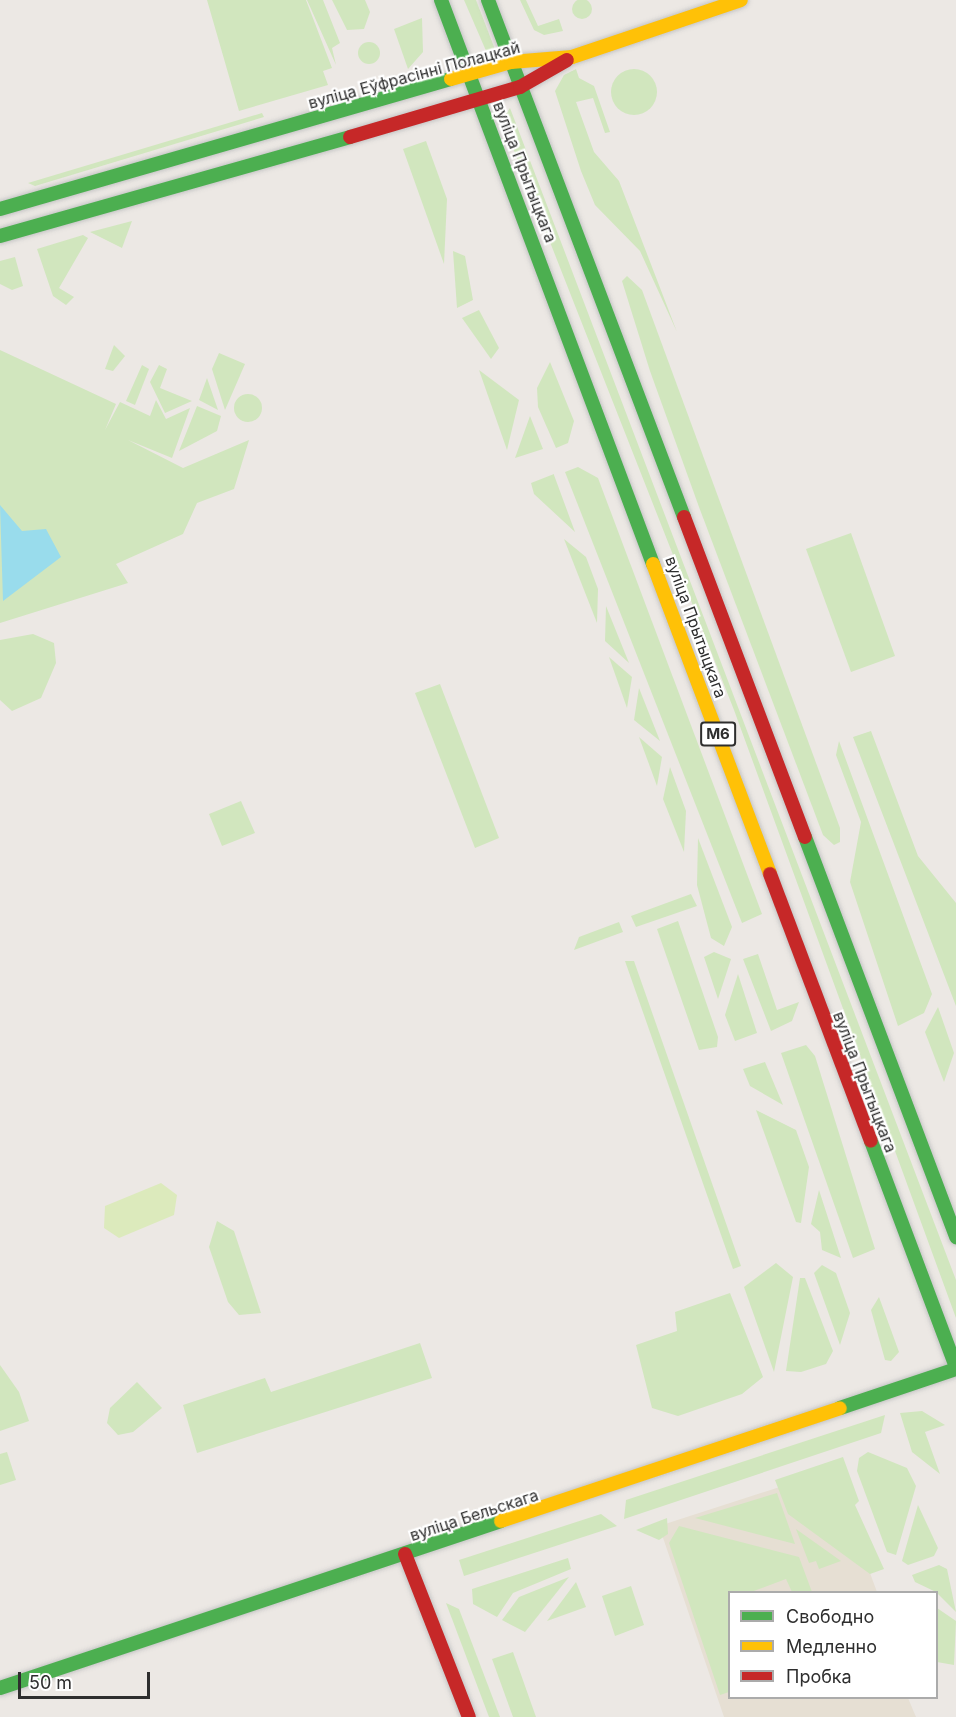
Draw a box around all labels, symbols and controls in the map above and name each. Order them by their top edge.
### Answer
street label: вуліца Еўфрасінні Полацкай [306,37,522,113]
street label: вуліца Прытыцкага [489,99,561,245]
street label: вуліца Прытыцкага [661,553,731,701]
road number: М6 [700,722,736,746]
street label: вуліца Прытыцкага [829,1009,901,1155]
street label: вуліца Бельскага [407,1485,541,1545]
legend [728,1591,938,1699]
text: Свободно [786,1606,874,1627]
text: Медленно [786,1636,877,1657]
scale bar [21,1660,153,1698]
text: Пробка [786,1666,852,1687]
text: 50 m [29,1672,72,1693]

